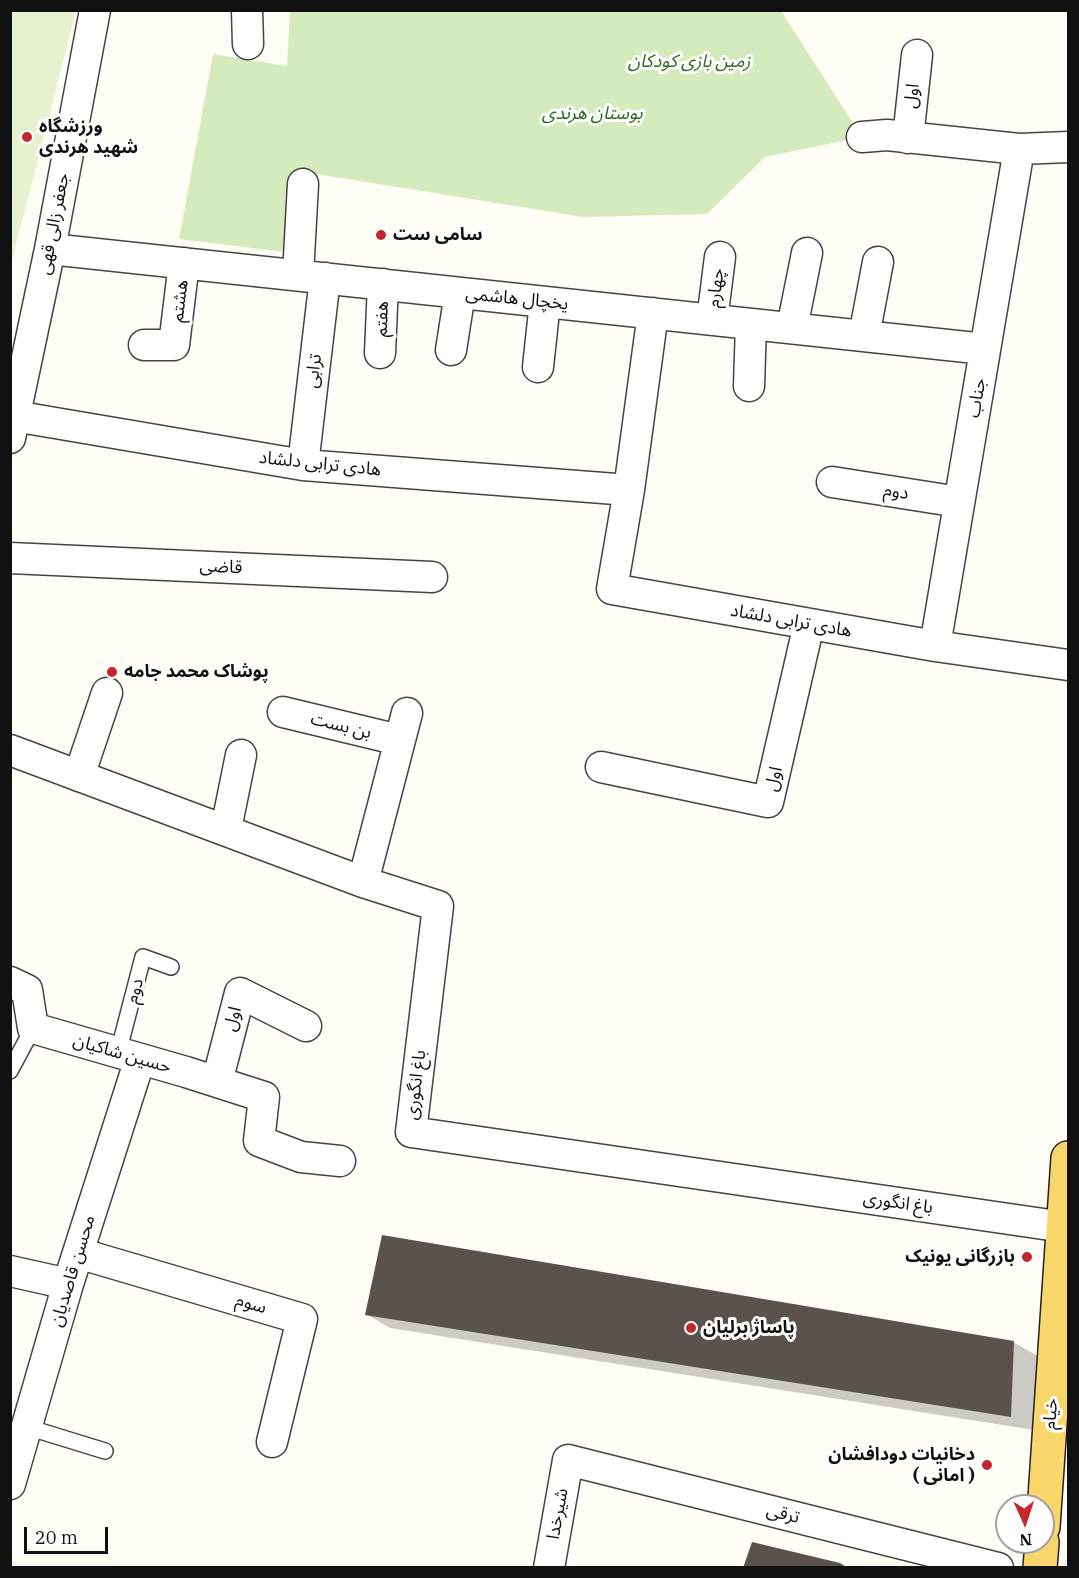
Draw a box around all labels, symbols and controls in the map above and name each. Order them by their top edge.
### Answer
park label: زمین بازی کودکان [628,51,750,73]
street label: اول [900,82,924,110]
park label: بوستان هرندی [542,103,642,125]
place label: ورزشگاه شهید هرندی [39,116,138,158]
marker: ورزشگاه شهید هرندی [20,130,34,144]
street label: جعفر زالی قهی [34,171,74,277]
place label: سامی ست [393,224,483,246]
marker: سامی ست [374,228,388,242]
street label: چهارم [703,267,729,309]
street label: هشتم [167,279,193,323]
street label: یخچال هاشمی [464,283,570,315]
street label: هفتم [371,301,393,337]
street label: ترابی [301,353,327,389]
street label: جناب [963,376,991,420]
street label: هادی ترابی دلشاد [258,447,382,481]
street label: دوم [882,479,910,505]
street label: قاضی [199,555,243,579]
street label: هادی ترابی دلشاد [729,600,853,642]
place label: پوشاک محمد جامه [124,661,269,683]
marker: پوشاک محمد جامه [105,665,119,679]
street label: بن بست [308,708,374,744]
street label: اول [761,764,787,794]
street label: دوم [121,976,149,1006]
street label: اول [219,1004,247,1034]
street label: حسین شاکیان [70,1030,174,1078]
street label: باغ انگوری [401,1049,431,1121]
street label: باغ انگوری [862,1187,934,1219]
street label: محسن قاصدیان [46,1213,100,1329]
place label: بازرگانی یونیک [905,1246,1015,1268]
marker: بازرگانی یونیک [1020,1250,1034,1264]
street label: سوم [233,1289,269,1319]
place label: پاساژ برلیان [703,1317,795,1339]
marker: پاساژ برلیان [684,1321,698,1335]
street label: خیام [1039,1398,1063,1430]
place label: دخانیات دودافشان ( امانی ) [828,1444,975,1486]
marker: دخانیات دودافشان ( امانی ) [980,1458,994,1472]
street label: شیرخدا [543,1487,573,1541]
north arrow [995,1494,1055,1554]
street label: ترقی [764,1499,802,1529]
scale bar [27,1515,111,1553]
text: 20 m [35,1526,78,1549]
text: N [1019,1530,1033,1550]

